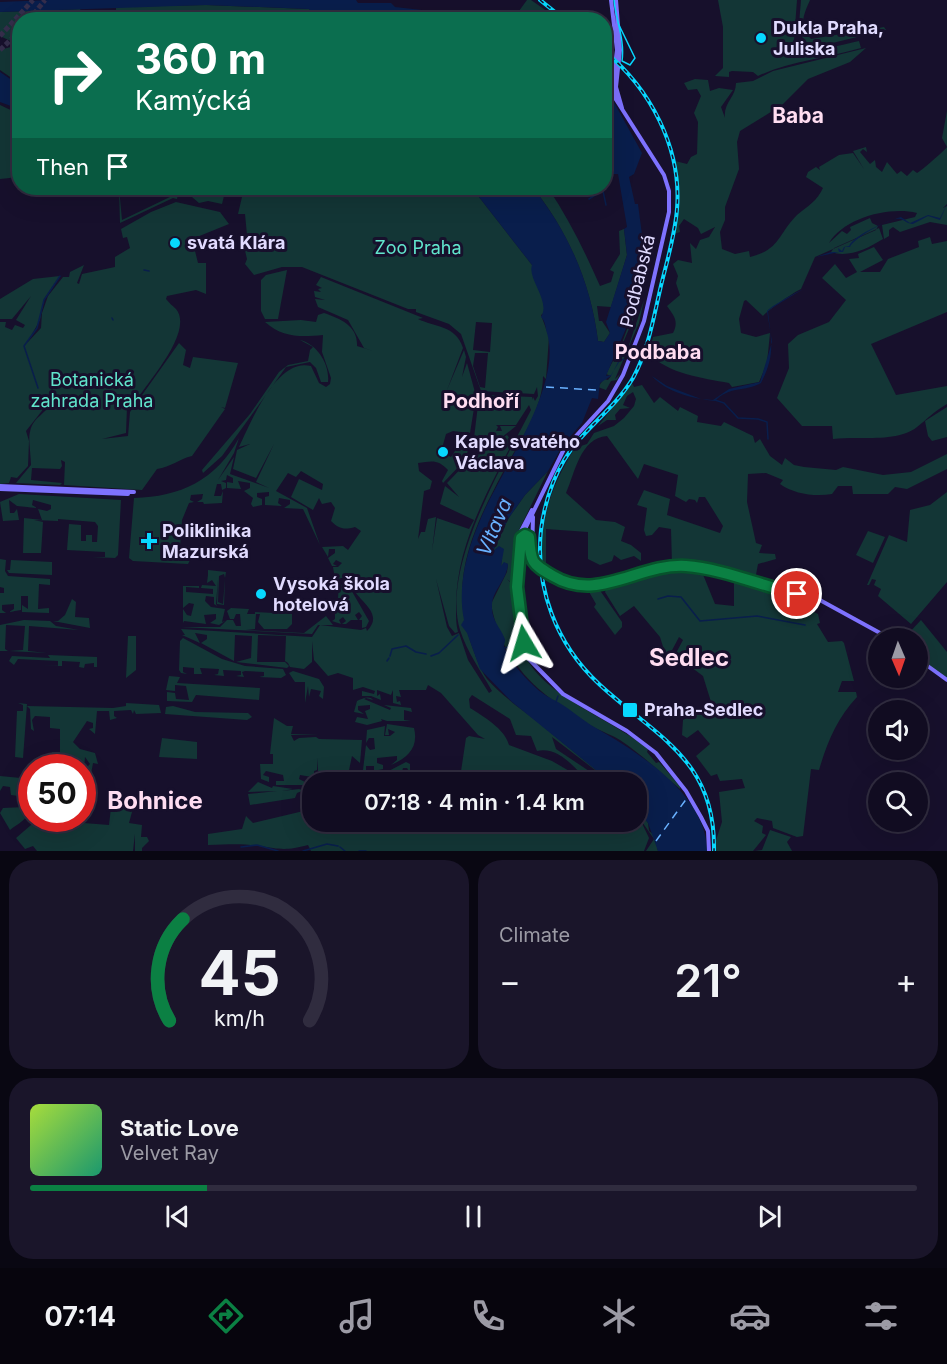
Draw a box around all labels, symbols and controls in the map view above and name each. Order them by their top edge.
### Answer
place label: Dukla Praha, Juliska [773,17,884,59]
marker: Dukla Praha, Juliska [754,31,768,45]
text: 360 m [135,33,266,84]
icon: right [36,36,114,114]
text: Kamýcká [135,84,252,117]
district label: Baba [772,103,824,128]
icon: arrive [101,150,134,183]
text: Then [36,154,89,180]
place label: svatá Klára [187,232,285,253]
street label: Podbabská [616,232,659,330]
marker: svatá Klára [168,236,182,250]
park label: Zoo Praha [374,237,462,258]
district label: Podbaba [615,340,701,364]
park label: Botanická zahrada Praha [31,369,153,411]
district label: Podhoří [443,389,520,413]
place label: Kaple svatého Václava [455,431,580,473]
marker: Kaple svatého Václava [436,445,450,459]
water label: Vltava [471,495,517,559]
place label: Poliklinika Mazurská [162,520,251,562]
marker: Poliklinika Mazurská [140,532,158,550]
pin [771,568,822,619]
place label: Vysoká škola hotelová [273,573,390,615]
icon: arrive [780,577,813,610]
marker: Vysoká škola hotelová [254,587,268,601]
position arrow [492,611,556,675]
north arrow [868,628,928,688]
map controls [868,628,928,832]
district label: Sedlec [649,643,729,672]
place label: Praha-Sedlec [644,699,763,720]
button: sound [868,700,928,760]
marker: Praha-Sedlec [621,701,639,719]
speed limit sign: 50 [18,754,96,832]
button: search [868,772,928,832]
district label: Bohnice [107,786,203,815]
text: 07:18 · 4 min · 1.4 km [364,789,585,815]
text: Climate [499,923,570,947]
text: 45 [198,935,280,1010]
text: 21° [674,953,742,1008]
text: − [499,961,521,1001]
text: + [895,961,917,1001]
text: km/h [214,1006,264,1032]
text: Static Love [120,1115,239,1141]
text: Velvet Ray [120,1141,219,1165]
icon: previous [161,1200,194,1233]
icon: pause [457,1200,490,1233]
icon: next [753,1200,786,1233]
icon: directions [205,1295,247,1337]
icon: music [336,1295,378,1337]
icon: phone [467,1295,509,1337]
icon: climate [598,1295,640,1337]
icon: car [729,1295,771,1337]
icon: filters [860,1295,902,1337]
text: 07:14 [45,1300,116,1333]

